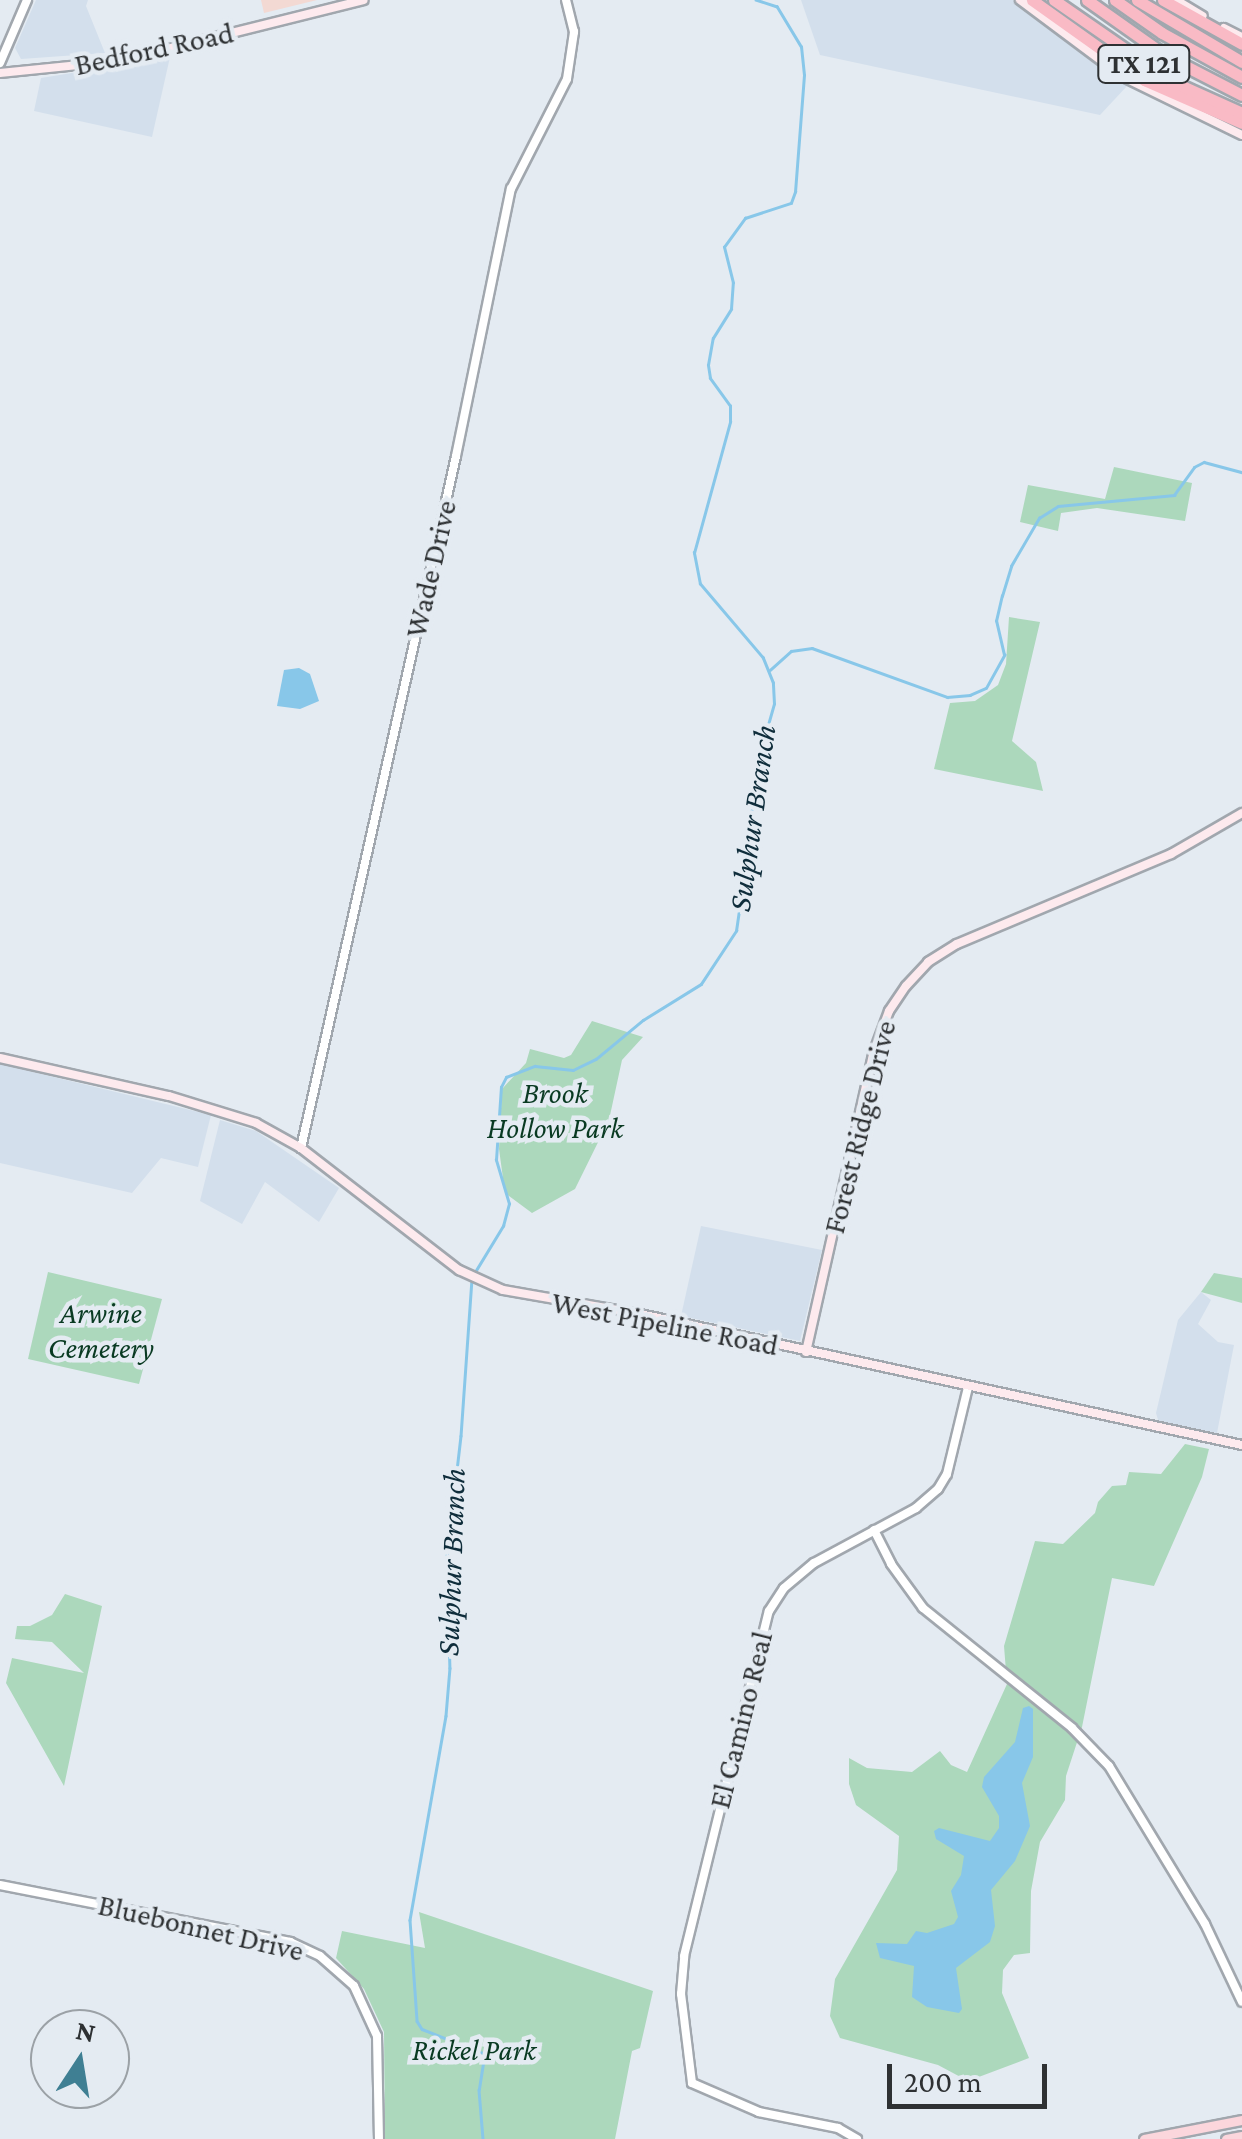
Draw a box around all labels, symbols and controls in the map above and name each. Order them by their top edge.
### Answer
street label: Bedford Road [71,15,237,83]
road number: TX 121 [1096,41,1192,87]
street label: Wade Drive [398,497,464,641]
water label: Sulphur Branch [720,722,784,914]
street label: Forest Ridge Drive [816,1017,904,1237]
park label: Brook Hollow Park [487,1075,623,1146]
street label: West Pipeline Road [549,1284,781,1364]
park label: Arwine Cemetery [48,1295,154,1366]
water label: Sulphur Branch [429,1467,473,1657]
street label: El Camino Real [702,1628,780,1812]
street label: Bluebonnet Drive [95,1887,307,1969]
north arrow [30,2009,130,2109]
text: N [73,2014,98,2048]
park label: Rickel Park [412,2032,536,2068]
scale bar [892,2044,1052,2106]
text: 200 m [904,2065,982,2098]

